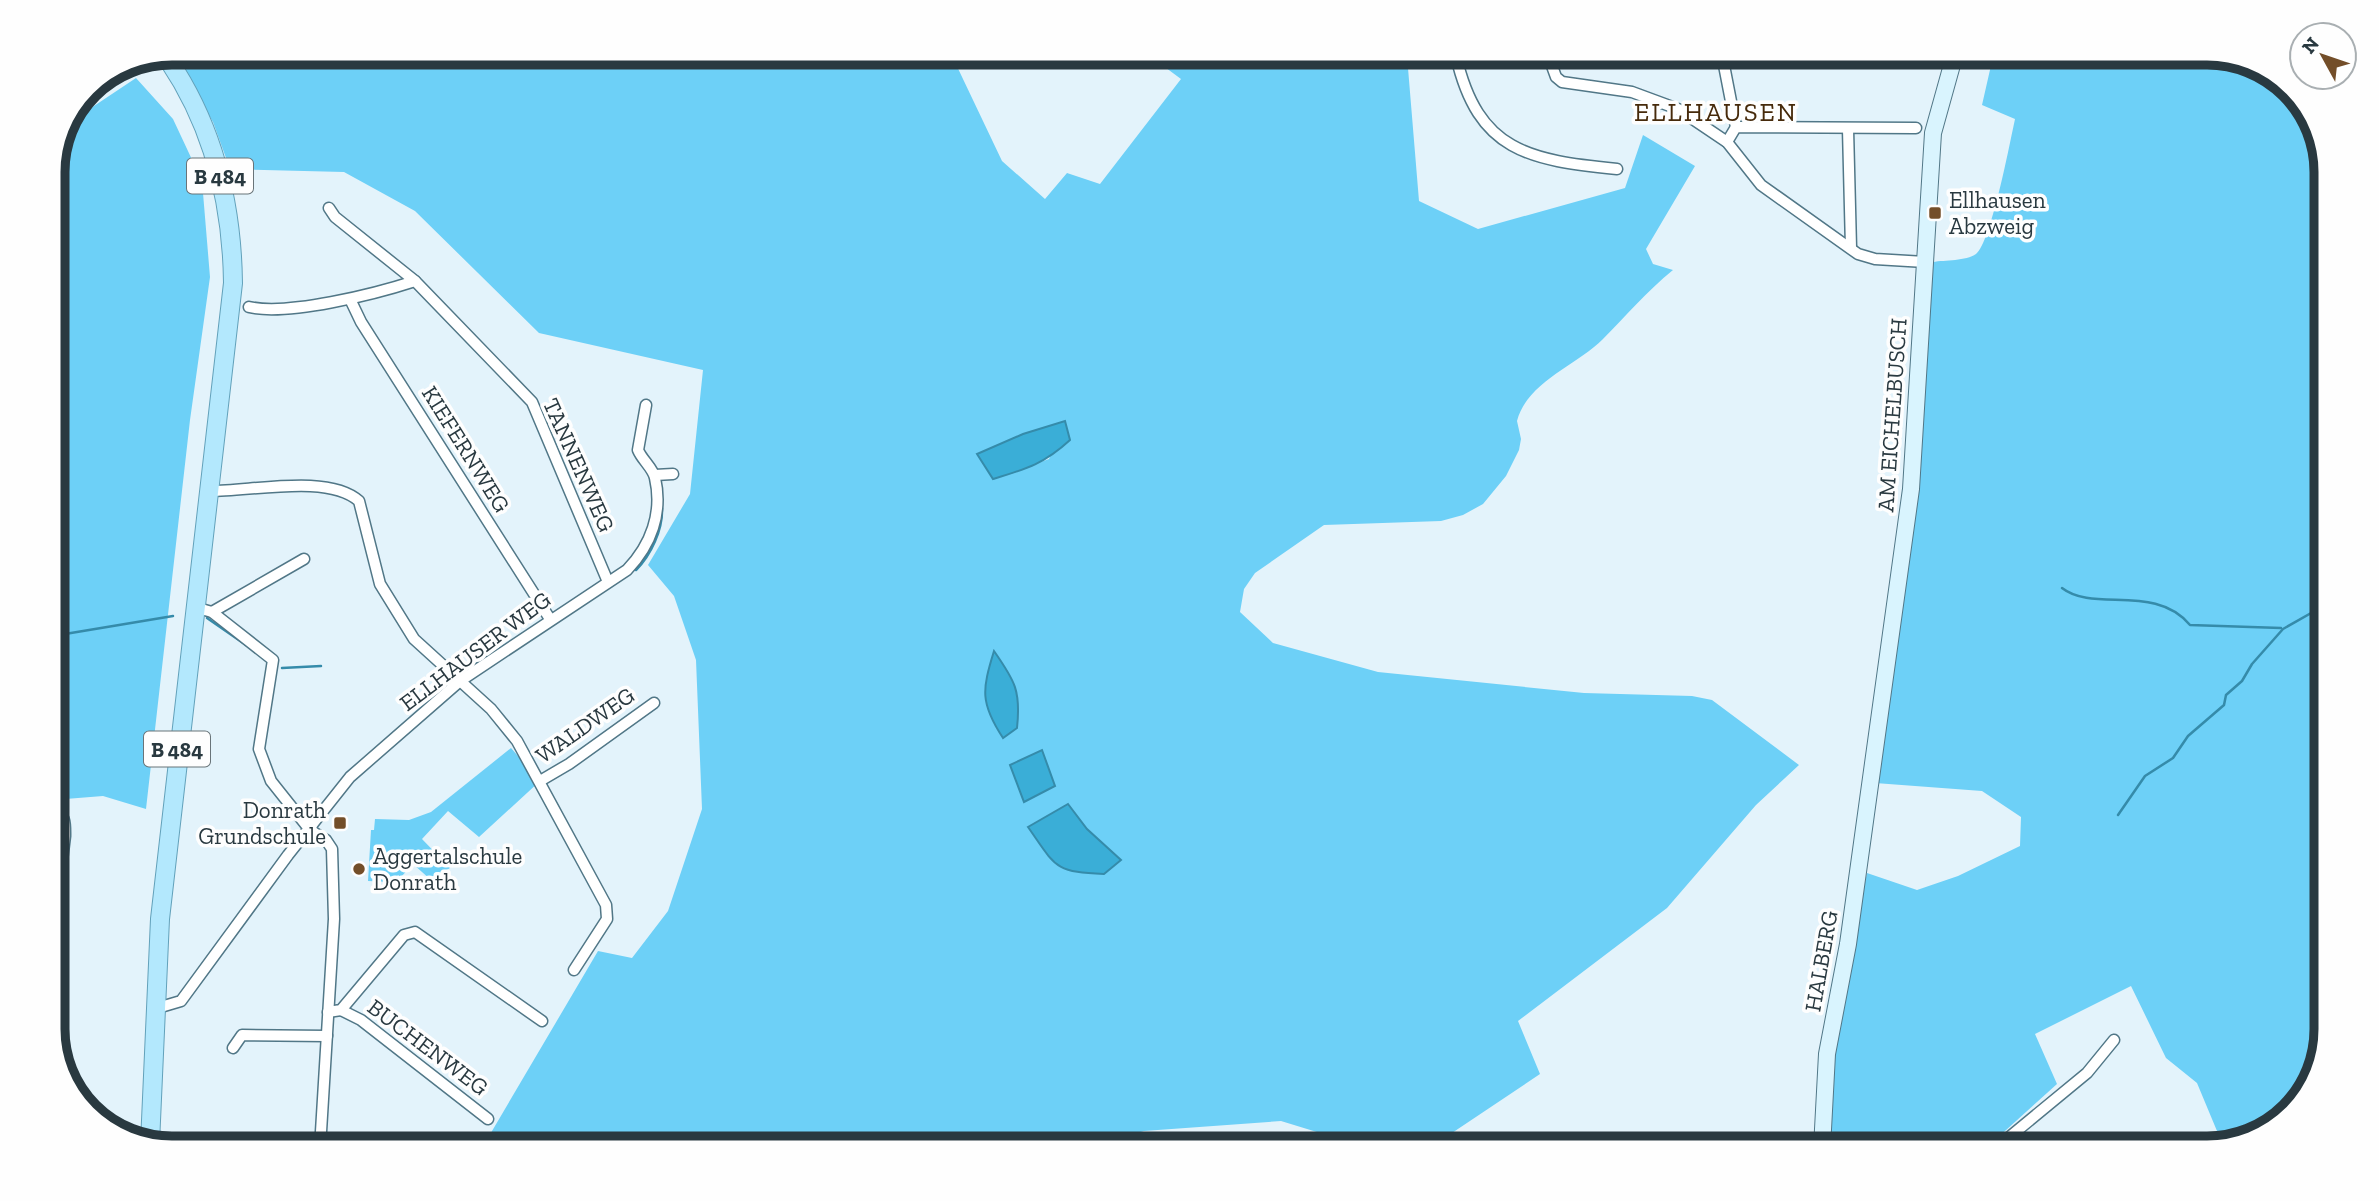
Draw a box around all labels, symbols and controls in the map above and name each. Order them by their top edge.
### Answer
north arrow [2288,21,2358,91]
text: N [2297,32,2324,58]
district label: ELLHAUSEN [1634,96,1798,128]
road number: B 484 [187,158,253,194]
place label: Ellhausen Abzweig [1949,186,2046,240]
marker: Ellhausen Abzweig [1927,205,1943,221]
street label: AM EICHELBUSCH [1871,317,1913,513]
street label: KIEFERNWEG [416,380,516,518]
street label: TANNENWEG [537,394,621,536]
street label: ELLHAUSER WEG [394,585,556,717]
street label: WALDWEG [530,681,640,769]
road number: B 484 [144,732,210,766]
place label: Donrath Grundschule [198,796,326,850]
marker: Donrath Grundschule [332,815,348,831]
place label: Aggertalschule Donrath [373,842,522,896]
marker: Aggertalschule Donrath [351,861,367,877]
street label: HALBERG [1798,908,1844,1014]
street label: BUCHENWEG [362,993,494,1101]

